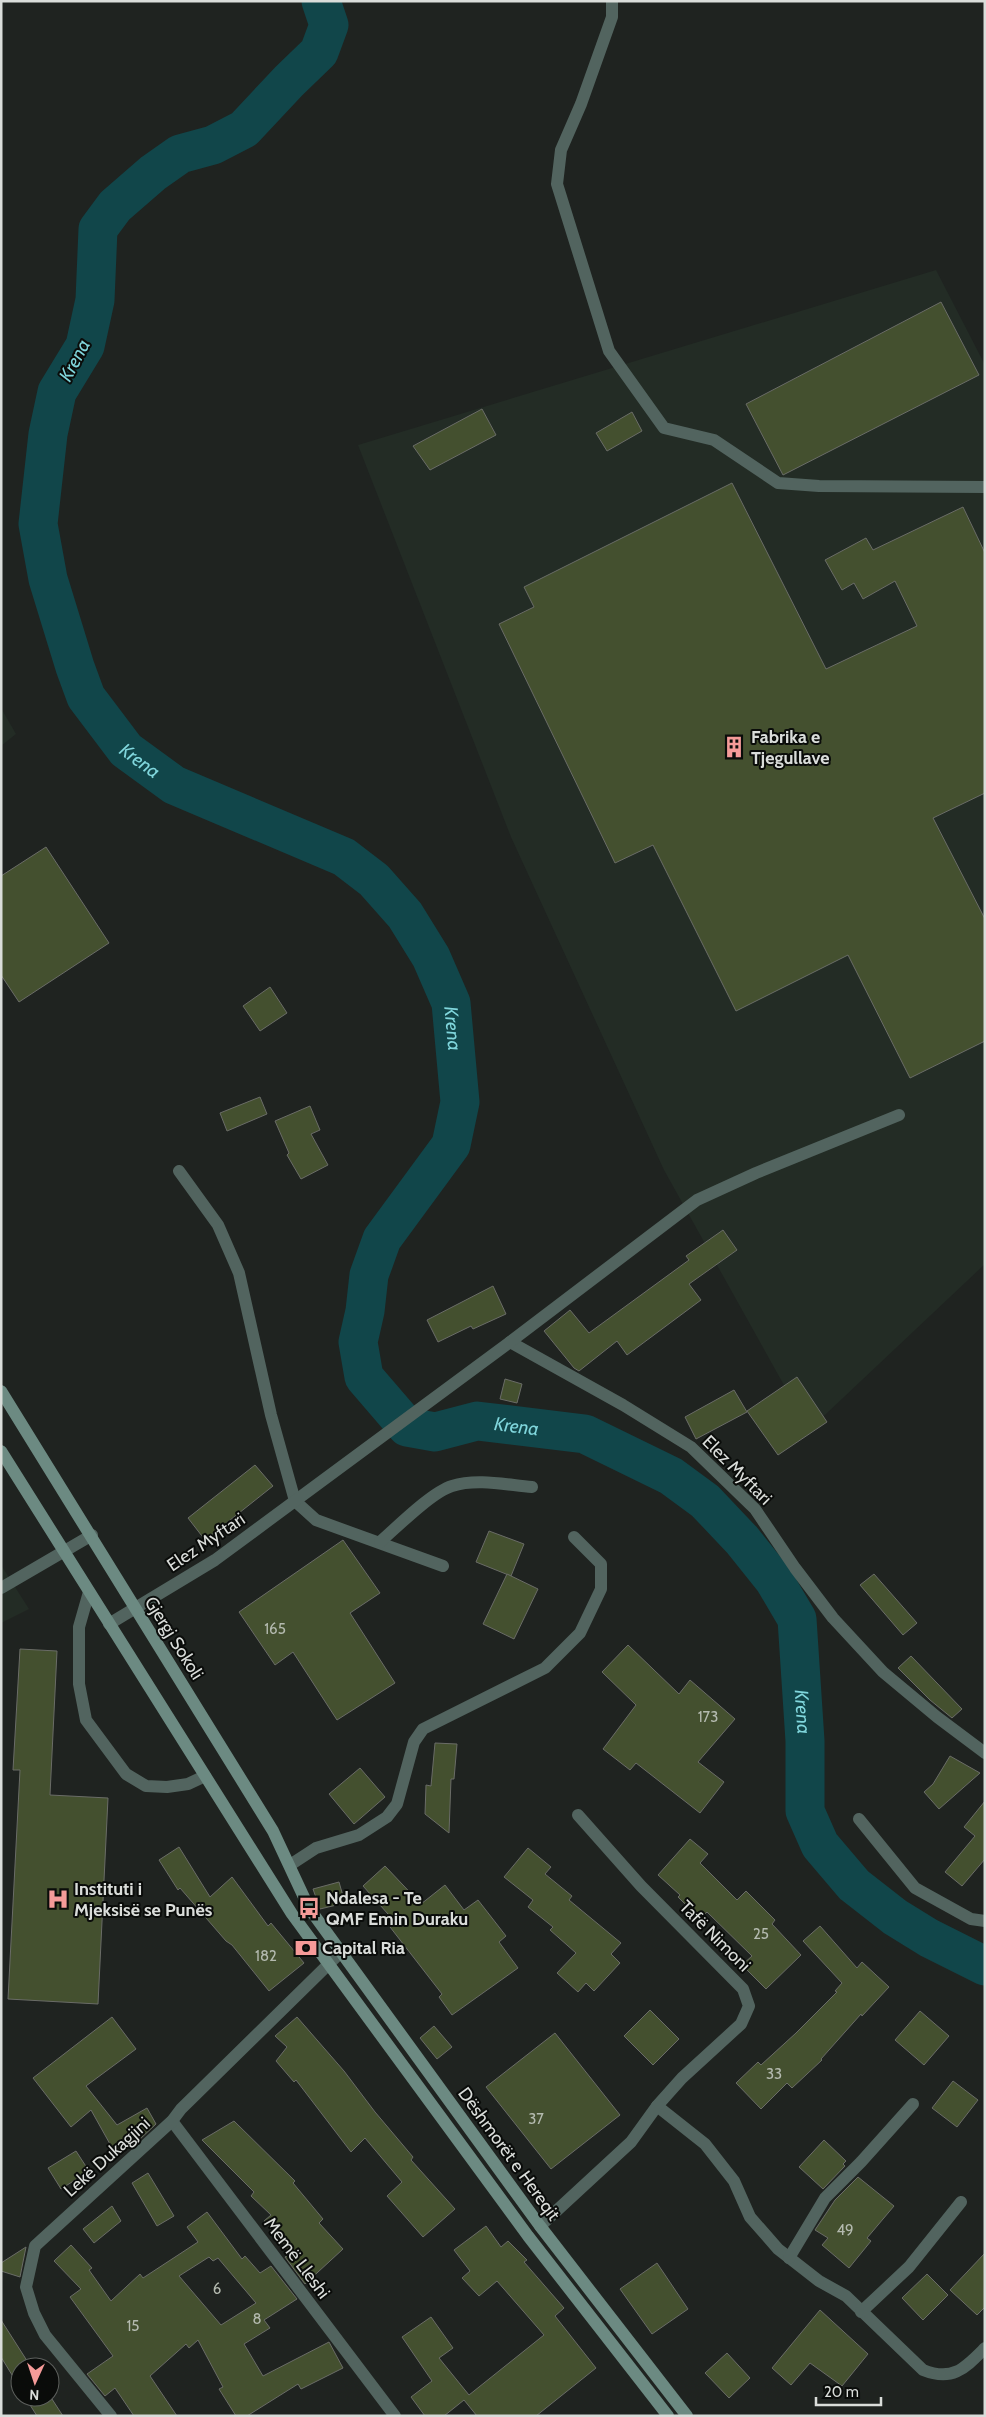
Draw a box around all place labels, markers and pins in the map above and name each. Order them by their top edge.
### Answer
place label: Fabrika e Tjegullave [751,726,830,769]
building icon: Fabrika e Tjegullave [721,734,747,760]
place label: Instituti i Mjeksisë se Punës [74,1878,213,1921]
hospital icon: Instituti i Mjeksisë se Punës [45,1886,71,1912]
place label: Ndalesa - Te QMF Emin Duraku [326,1887,468,1930]
bus stop icon: Ndalesa - Te QMF Emin Duraku [296,1895,322,1921]
bank icon: Capital Ria [293,1935,319,1961]
place label: Capital Ria [322,1937,405,1959]

